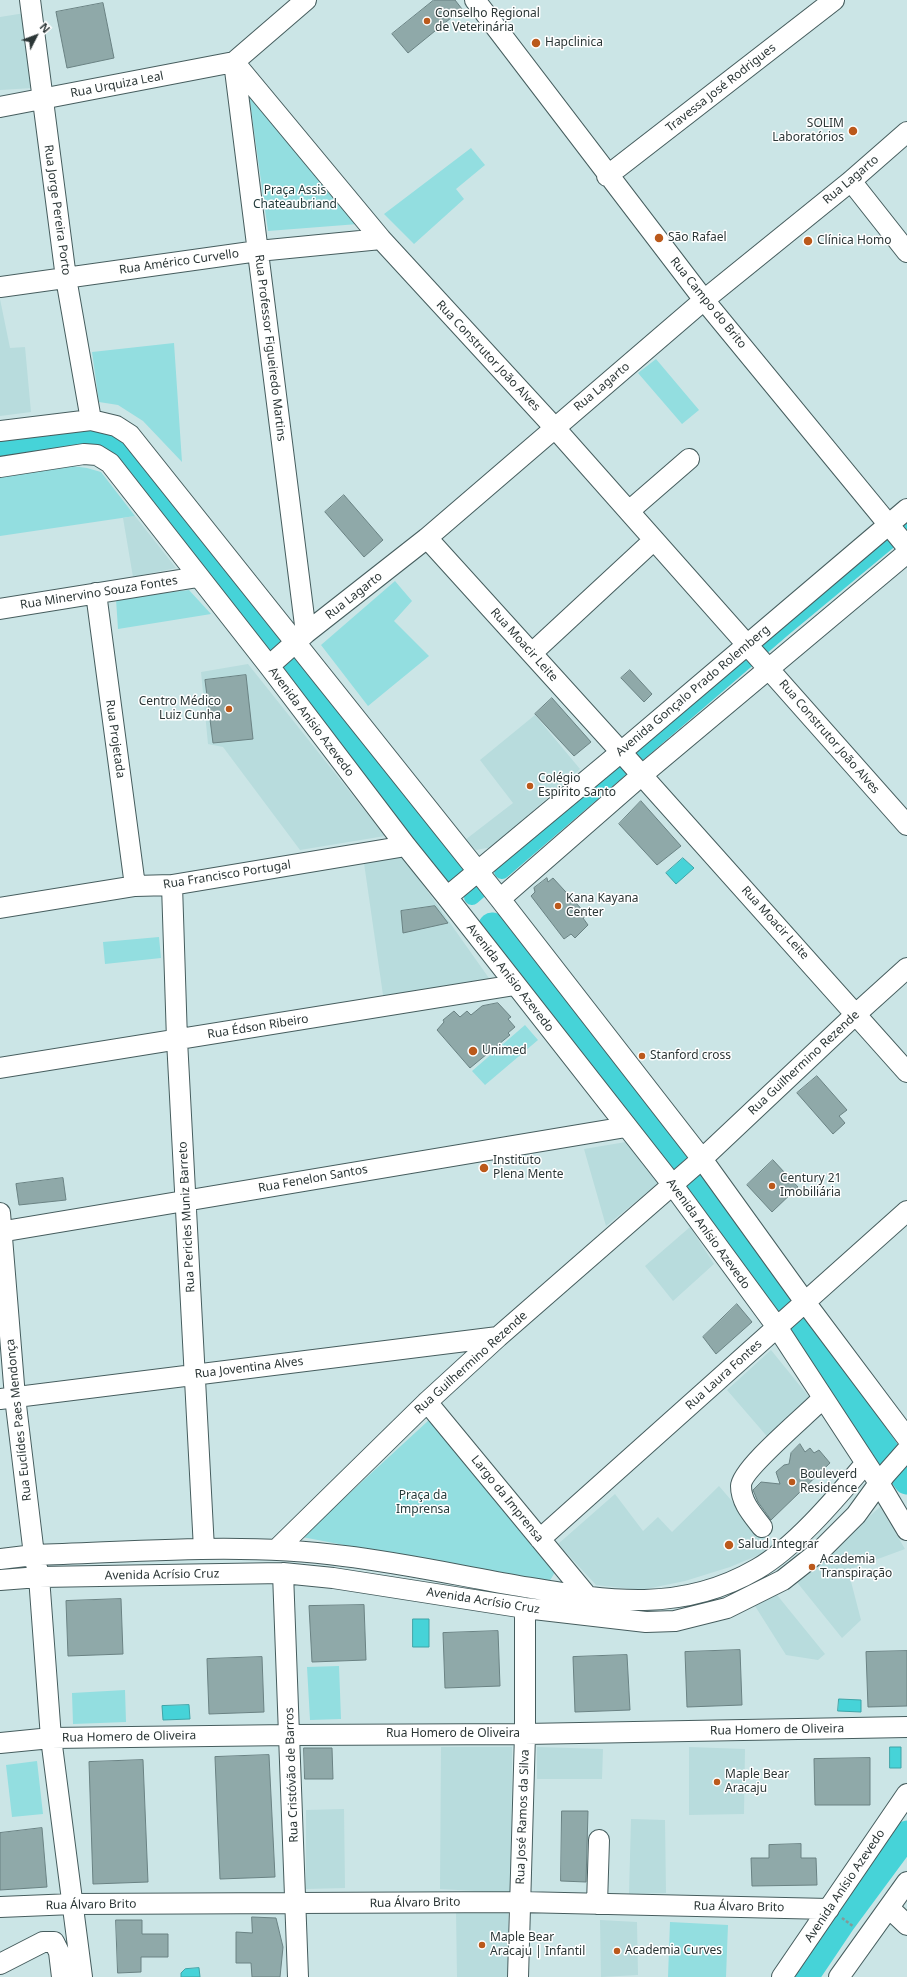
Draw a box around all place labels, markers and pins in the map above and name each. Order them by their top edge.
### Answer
place label: Conselho Regional de Veterinária [435,7,540,35]
marker: Conselho Regional de Veterinária [422,16,432,26]
place label: Hapclinica [545,36,603,50]
marker: Hapclinica [530,37,542,49]
place label: SOLIM Laboratórios [772,117,844,145]
marker: SOLIM Laboratórios [847,125,859,137]
place label: São Rafael [668,231,727,245]
marker: São Rafael [653,232,665,244]
place label: Clínica Homo [817,234,892,248]
marker: Clínica Homo [802,235,814,247]
place label: Centro Médico Luiz Cunha [139,695,221,723]
marker: Centro Médico Luiz Cunha [224,704,234,714]
place label: Colégio Espirito Santo [538,772,616,800]
marker: Colégio Espirito Santo [525,781,535,791]
place label: Kana Kayana Center [566,892,639,920]
marker: Kana Kayana Center [553,901,563,911]
place label: Unimed [482,1044,527,1058]
marker: Unimed [467,1045,479,1057]
place label: Stanford cross [650,1049,731,1063]
marker: Stanford cross [637,1051,647,1061]
place label: Instituto Plena Mente [493,1154,564,1182]
marker: Instituto Plena Mente [478,1162,490,1174]
place label: Century 21 Imobiliária [780,1172,841,1200]
marker: Century 21 Imobiliária [767,1181,777,1191]
place label: Bouleverd Residence [800,1468,857,1496]
marker: Bouleverd Residence [787,1477,797,1487]
place label: Salud Integrar [738,1538,819,1552]
marker: Salud Integrar [723,1539,735,1551]
place label: Academia Transpiração [820,1553,892,1581]
marker: Academia Transpiração [807,1562,817,1572]
place label: Maple Bear Aracaju [725,1768,789,1796]
marker: Maple Bear Aracaju [712,1777,722,1787]
place label: Maple Bear Aracaju | Infantil [490,1931,585,1959]
marker: Maple Bear Aracaju | Infantil [477,1940,487,1950]
place label: Academia Curves [625,1944,722,1958]
marker: Academia Curves [612,1946,622,1956]

